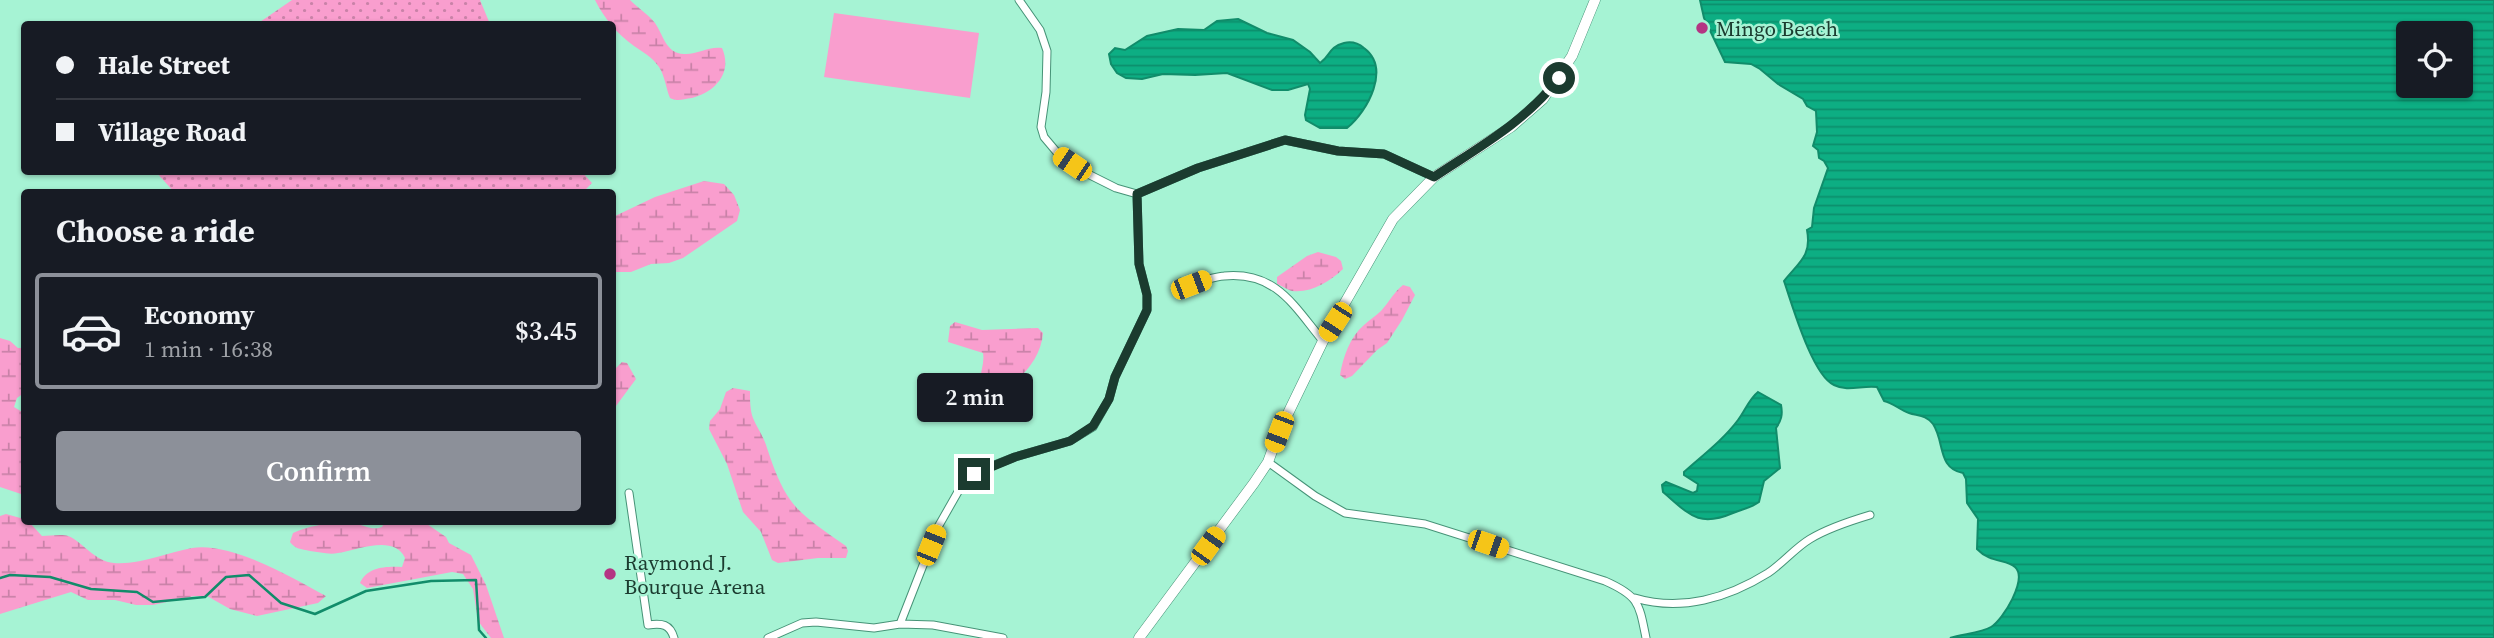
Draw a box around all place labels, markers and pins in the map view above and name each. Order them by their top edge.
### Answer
place label: Mingo Beach [1716,14,1838,43]
marker: Mingo Beach [1694,20,1710,36]
place label: Raymond J. Bourque Arena [624,548,766,601]
marker: Raymond J. Bourque Arena [602,566,618,582]

